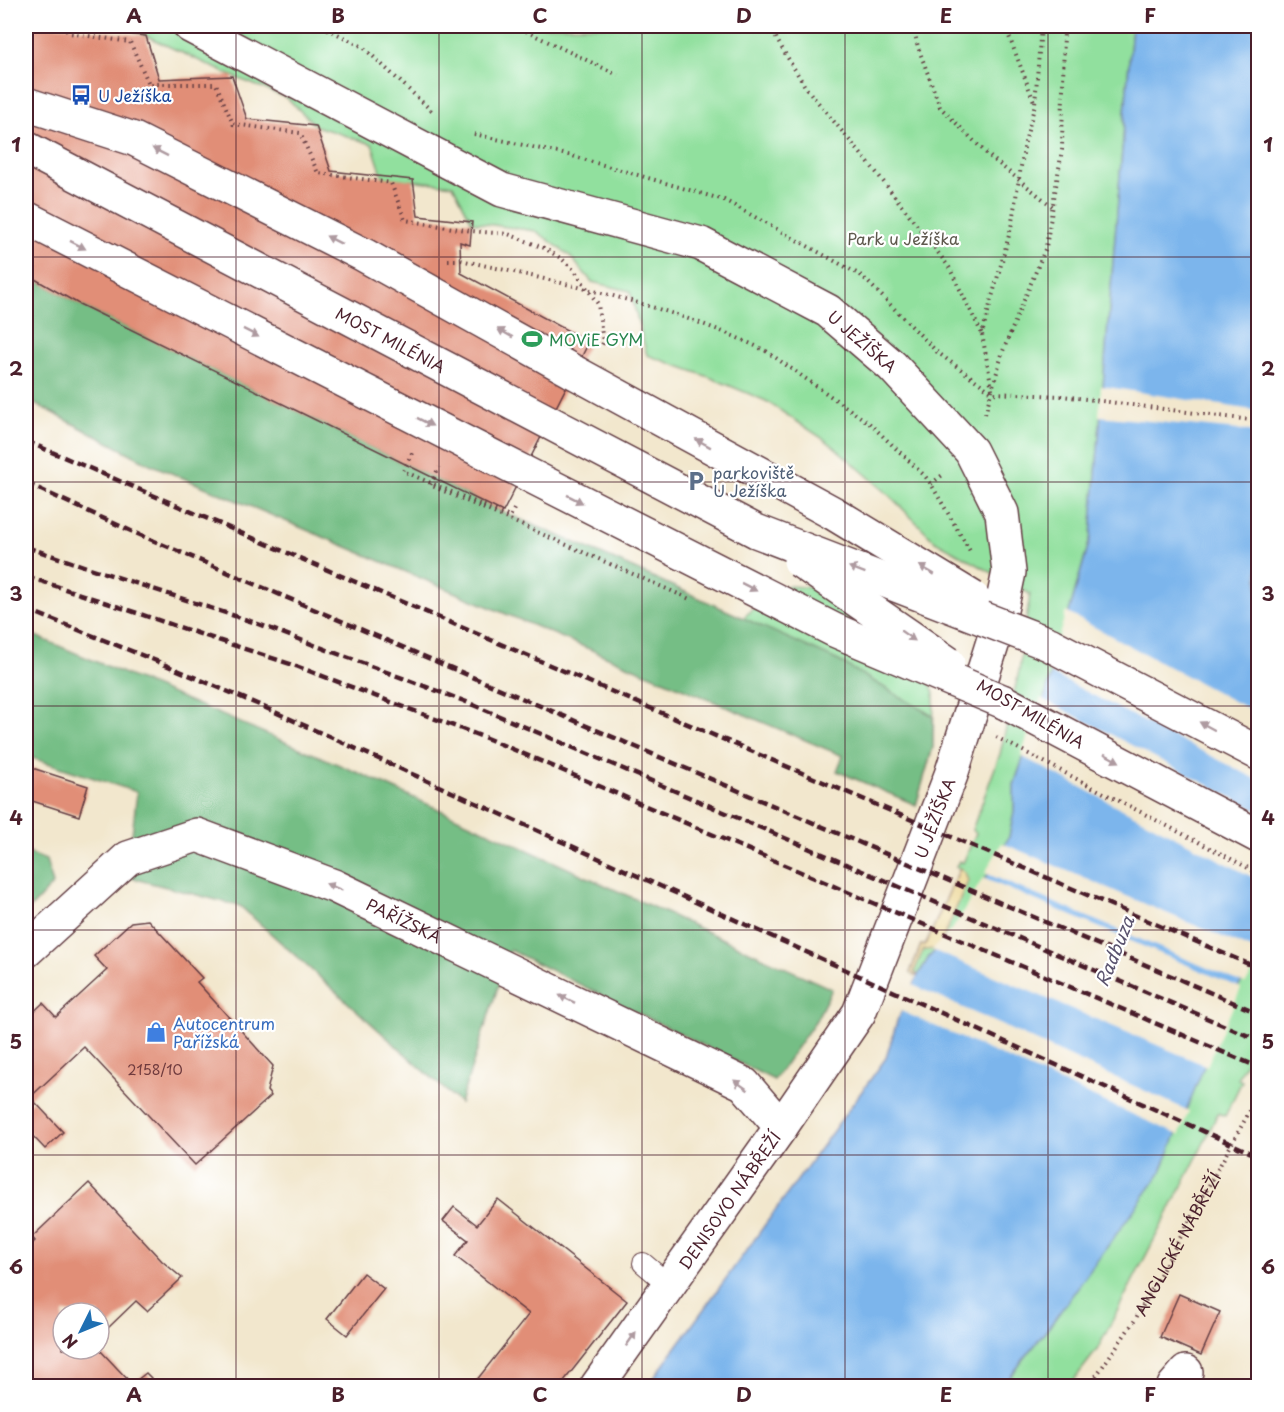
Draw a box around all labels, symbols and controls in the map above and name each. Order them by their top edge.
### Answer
text: A [126,0,142,30]
text: B [331,0,345,30]
text: C [532,0,548,30]
text: D [736,0,752,30]
text: E [940,0,952,30]
text: F [1144,0,1156,30]
bus stop icon: U Ježíška [69,83,93,107]
place label: U Ježíška [98,83,172,107]
text: 1 [11,129,21,159]
text: 1 [1263,129,1273,159]
one-way arrow [151,147,168,157]
park label: Park u Ježíška [847,226,959,250]
one-way arrow [325,235,342,244]
one-way arrow [69,240,86,250]
street label: MOST MILÉNIA [332,301,450,378]
street label: U JEŽÍŠKA [823,304,903,377]
sports icon: MOViE GYM [520,327,544,351]
place label: MOViE GYM [549,327,643,351]
one-way arrow [497,328,513,339]
one-way arrow [243,329,260,338]
text: 2 [9,353,23,383]
text: 2 [1261,353,1275,383]
one-way arrow [417,417,434,427]
one-way arrow [695,437,711,448]
place label: parkoviště U Ježíška [713,460,794,502]
parking icon: parkoviště U Ježíška [684,469,708,493]
one-way arrow [567,494,584,504]
one-way arrow [848,565,866,574]
one-way arrow [919,565,935,576]
text: 3 [9,578,23,608]
text: 3 [1261,578,1275,608]
one-way arrow [741,582,758,592]
one-way arrow [900,630,916,642]
street label: MOST MILÉNIA [973,672,1089,754]
one-way arrow [1198,721,1215,731]
one-way arrow [1103,753,1120,763]
street label: U JEŽÍŠKA [908,774,960,862]
text: 4 [9,802,23,832]
text: 4 [1261,802,1275,832]
one-way arrow [325,882,343,891]
street label: PAŘÍŽSKÁ [363,892,446,948]
water label: Radbuza [1088,911,1141,990]
one-way arrow [558,994,575,1003]
place label: Autocentrum Pařížská [173,1011,275,1053]
shop icon: Autocentrum Pařížská [144,1020,168,1044]
text: 5 [10,1026,22,1056]
text: 5 [1262,1026,1274,1056]
house number: 2158/10 [127,1059,183,1080]
one-way arrow [733,1079,750,1090]
street label: DENISOVO NÁBŘEŽÍ [672,1126,786,1274]
street label: ANGLICKÉ NÁBŘEŽÍ [1128,1167,1227,1320]
text: 6 [9,1251,23,1281]
text: 6 [1261,1251,1275,1281]
north arrow [51,1301,111,1361]
text: N [56,1329,82,1355]
one-way arrow [625,1331,637,1347]
text: A [126,1379,142,1409]
text: B [331,1379,345,1409]
text: C [532,1379,548,1409]
text: D [736,1379,752,1409]
text: E [940,1379,952,1409]
text: F [1144,1379,1156,1409]

